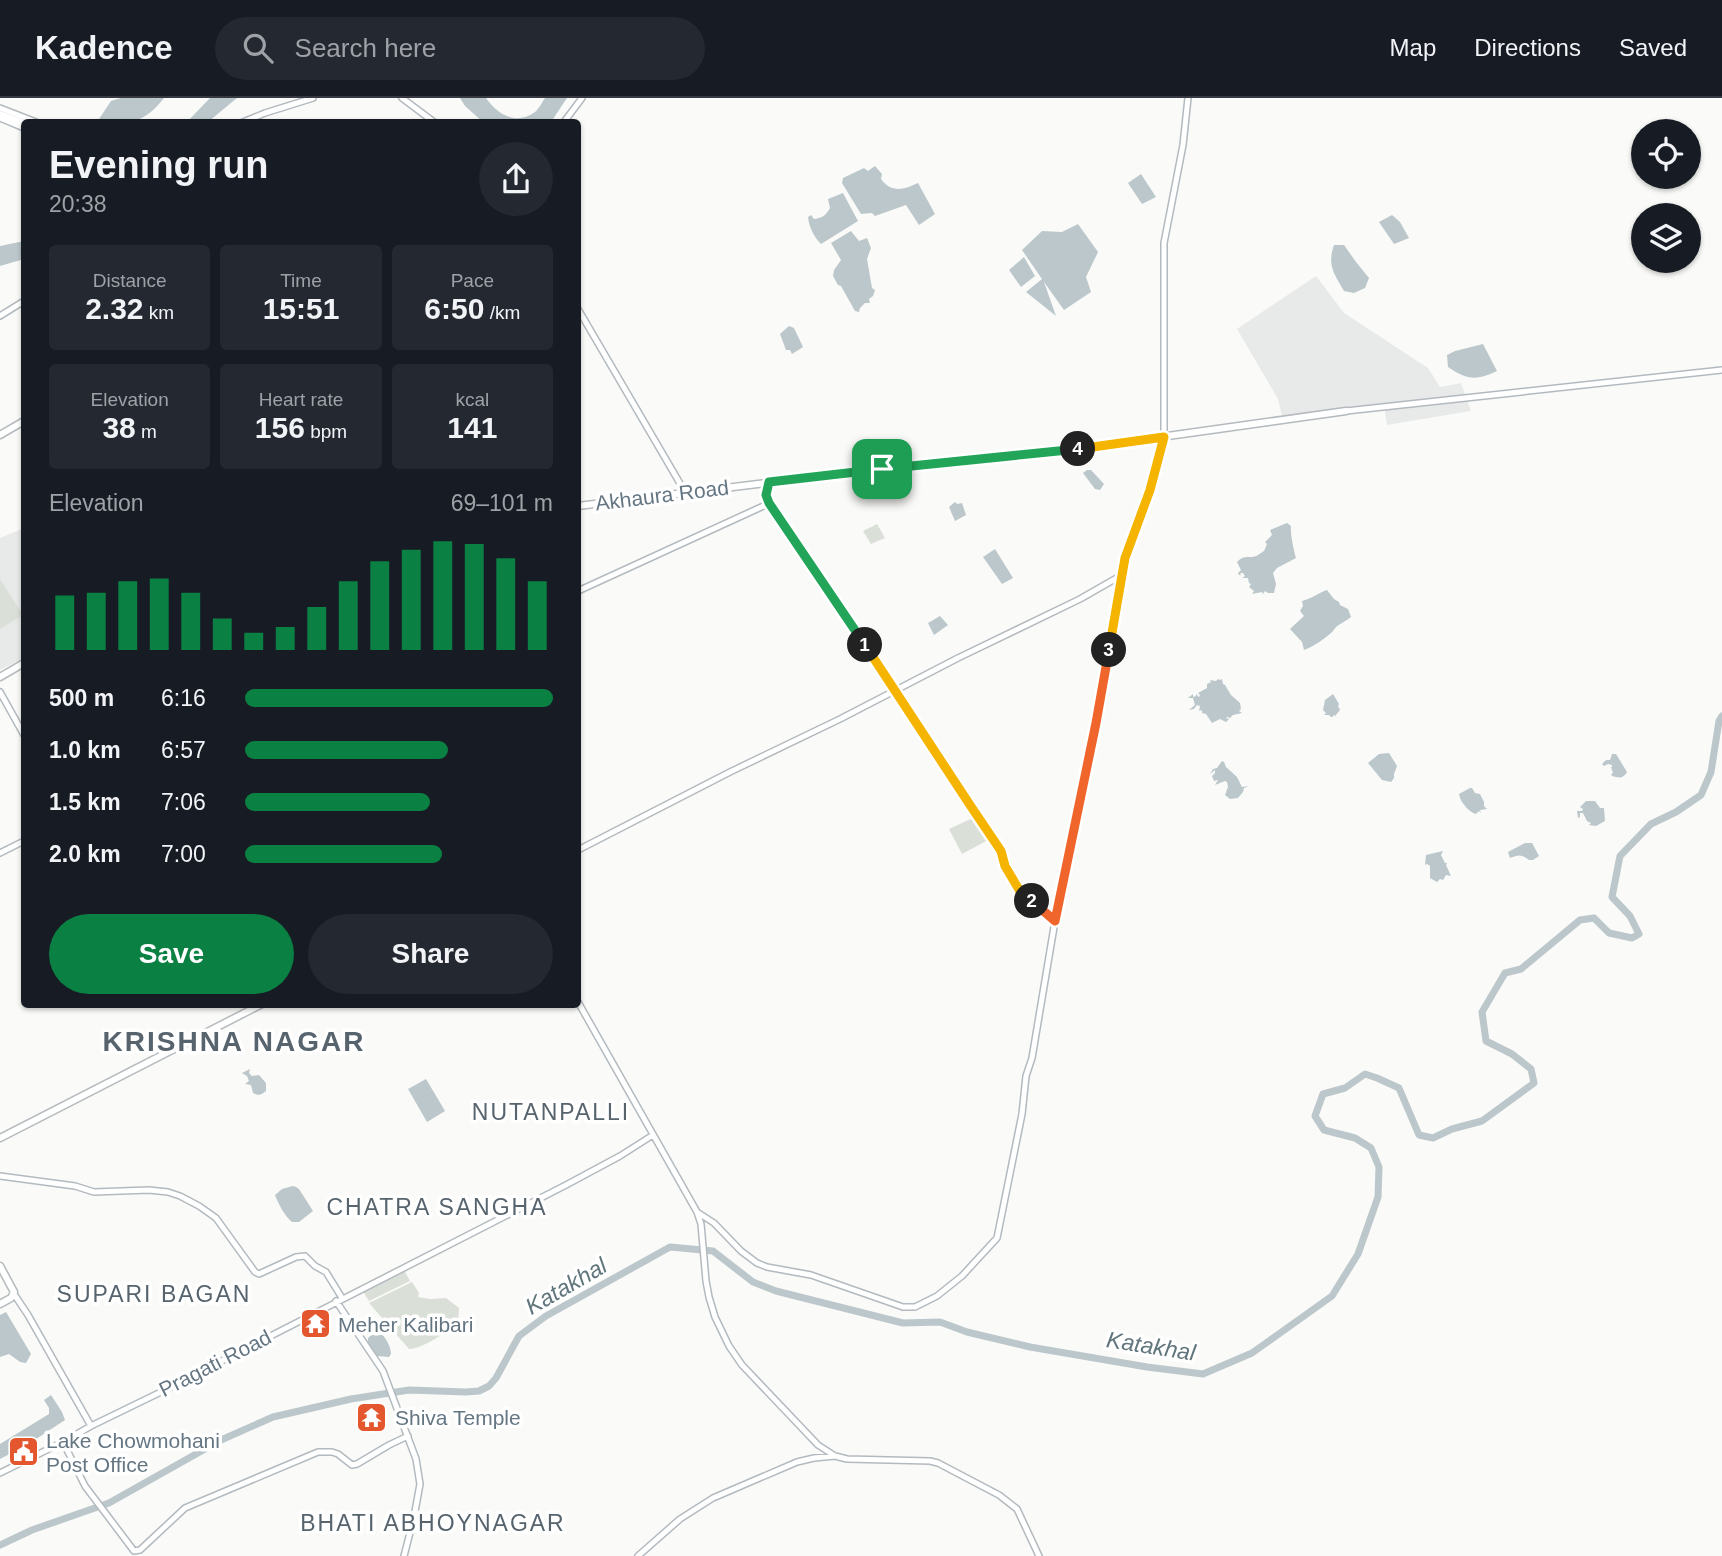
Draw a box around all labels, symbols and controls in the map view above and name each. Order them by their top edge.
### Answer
search box [215,17,705,80]
text: Kadence [35,29,173,66]
icon: search [239,29,277,67]
text: Search here [295,33,436,63]
text: Map [1390,34,1436,61]
text: Directions [1474,34,1581,61]
text: Saved [1619,34,1687,61]
map controls [1631,119,1701,273]
button: locate [1631,119,1701,189]
button: share [479,142,553,216]
text: Evening run [49,144,269,186]
text: 20:38 [49,191,107,217]
button: layers [1631,203,1701,273]
text: Distance [93,270,167,291]
text: Time [280,270,322,291]
text: Pace [451,270,494,291]
text: 2.32 [85,292,144,325]
text: 15:51 [263,292,339,325]
text: 6:50 [424,292,484,325]
text: km [144,302,174,323]
text: /km [484,302,520,323]
text: Elevation [91,389,169,410]
text: Heart rate [259,389,343,410]
text: kcal [455,389,489,410]
text: 38 [102,411,136,444]
text: 156 [255,411,305,444]
text: 141 [447,411,497,444]
text: m [136,421,157,442]
text: bpm [305,421,347,442]
pin: 4 [1060,432,1096,466]
text: 4 [1072,438,1083,459]
pin [852,439,912,499]
icon: arrive [863,450,901,488]
street label: Akhaura Road [594,475,730,515]
text: Elevation [49,490,144,516]
text: 69–101 m [451,490,553,516]
pin: 1 [848,628,882,662]
pin: 3 [1092,632,1126,668]
text: 1 [859,634,870,655]
text: 3 [1103,639,1114,660]
text: 500 m [49,685,114,711]
text: 6:16 [161,685,206,711]
text: 1.0 km [49,737,121,763]
text: 6:57 [161,737,206,763]
text: 1.5 km [49,789,121,815]
text: 7:06 [161,789,206,815]
text: 2.0 km [49,841,121,867]
text: 7:00 [161,841,206,867]
pin: 2 [1014,884,1050,918]
text: 2 [1026,890,1037,911]
button: Save [49,914,294,994]
button: Share [308,914,553,994]
district label: KRISHNA NAGAR [103,1026,365,1057]
district label: NUTANPALLI [472,1099,630,1125]
district label: CHATRA SANGHA [326,1194,548,1220]
water label: Katakhal [521,1252,612,1320]
district label: SUPARI BAGAN [57,1281,251,1307]
temple icon: Meher Kalibari [298,1307,332,1341]
place label: Meher Kalibari [338,1313,473,1336]
street label: Pragati Road [155,1325,275,1401]
water label: Katakhal [1105,1326,1198,1366]
temple icon: Shiva Temple [355,1400,389,1434]
place label: Shiva Temple [395,1406,521,1429]
place label: Lake Chowmohani Post Office [46,1429,220,1476]
public building icon: Lake Chowmohani Post Office [6,1435,40,1469]
district label: BHATI ABHOYNAGAR [300,1510,566,1536]

